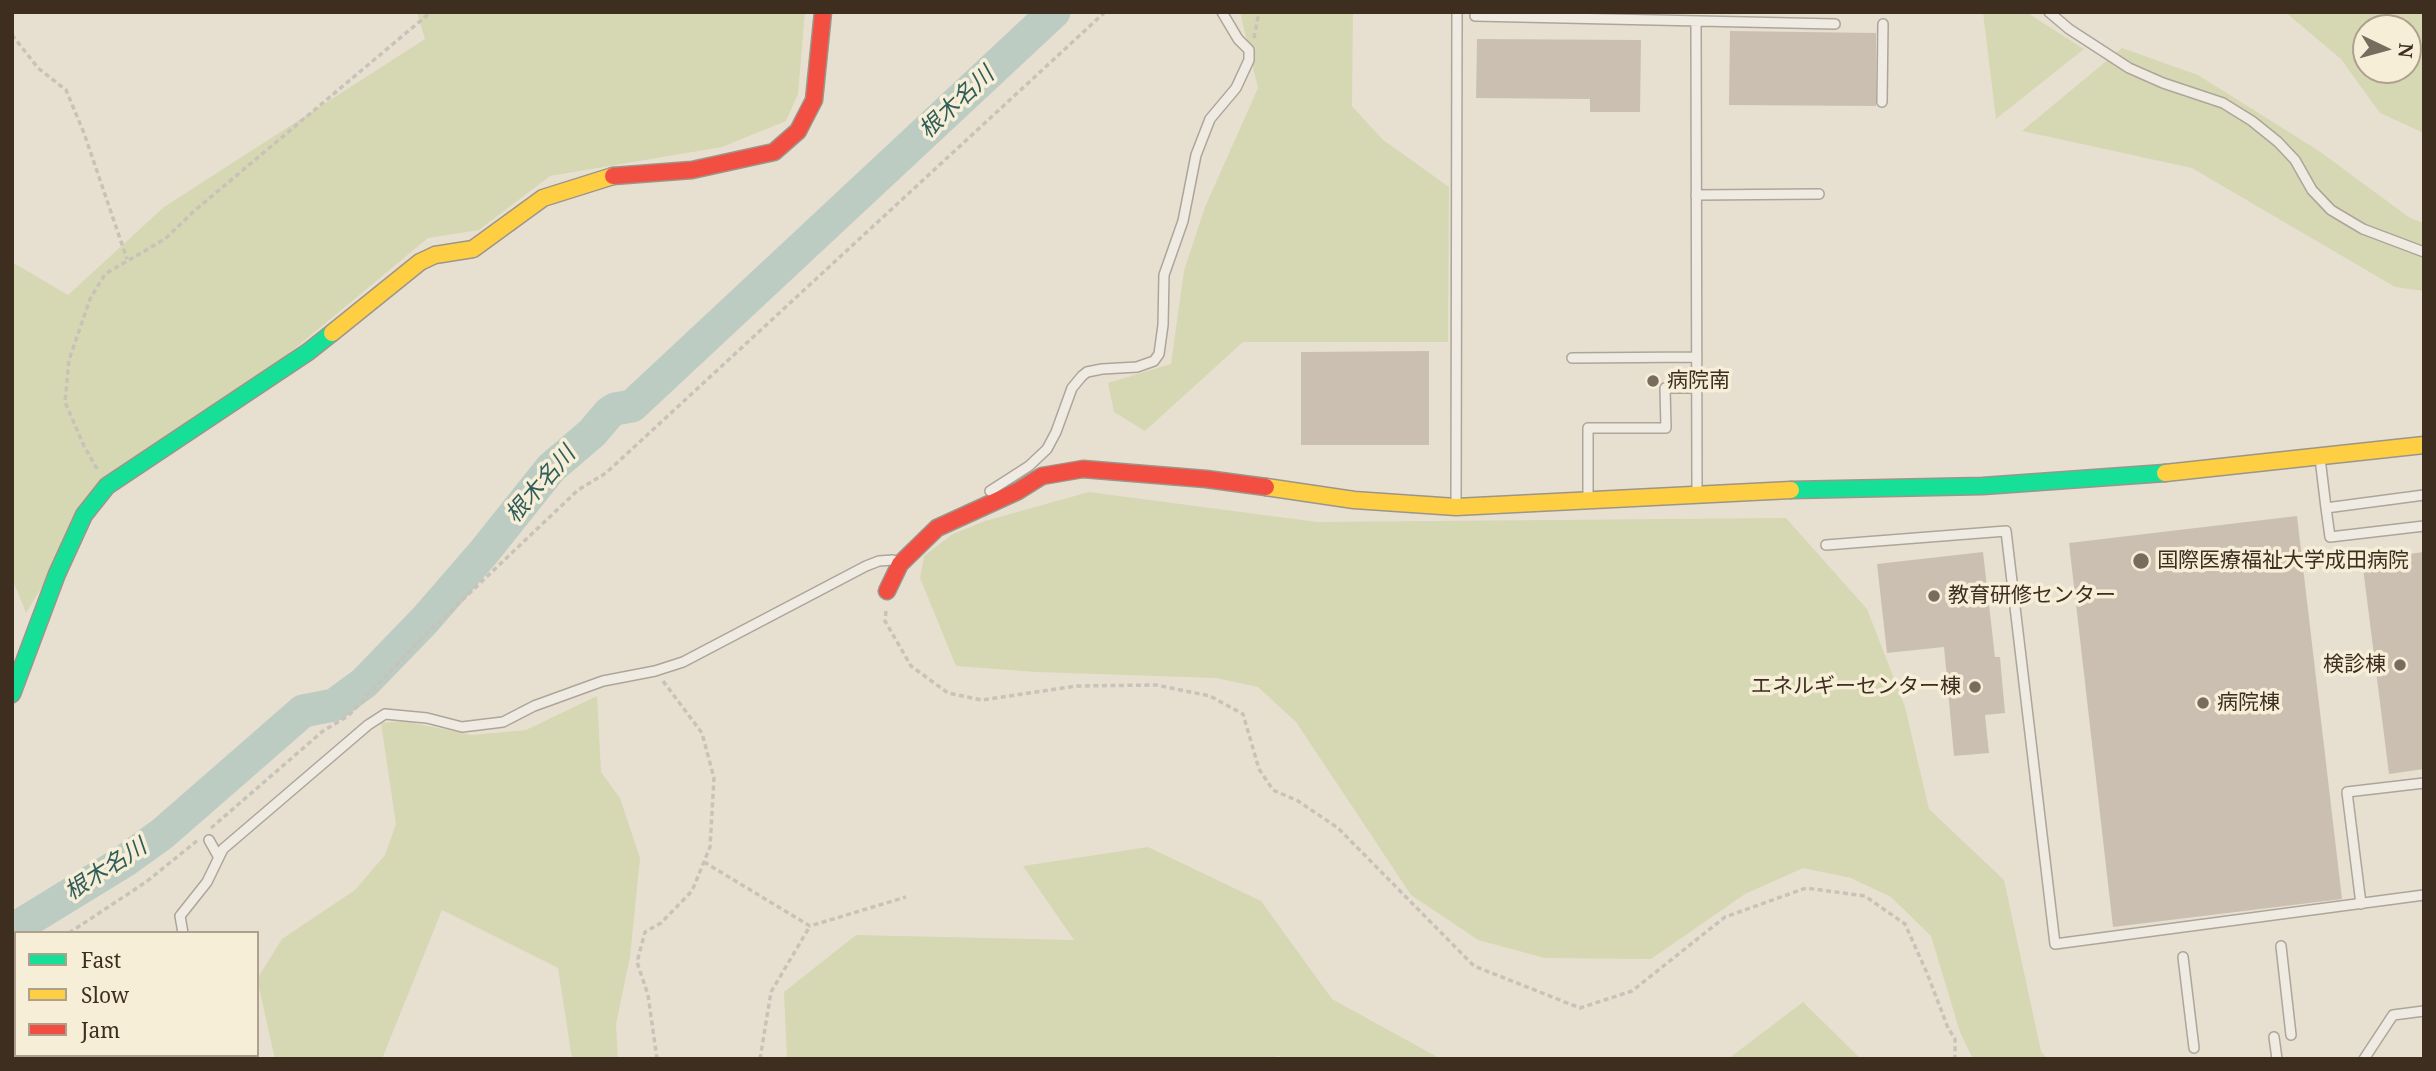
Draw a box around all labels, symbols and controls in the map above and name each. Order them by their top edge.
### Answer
north arrow [2352,14,2422,84]
text: N [2392,42,2420,59]
water label: 根木名川 [914,62,1000,144]
place label: 病院南 [1667,368,1730,394]
marker: 病院南 [1645,373,1661,389]
water label: 根木名川 [500,441,582,529]
place label: 国際医療福祉大学成田病院 [2157,548,2409,574]
marker: 国際医療福祉大学成田病院 [2131,551,2151,571]
place label: 教育研修センター [1948,583,2116,609]
marker: 教育研修センター [1926,588,1942,604]
place label: 検診棟 [2323,652,2386,678]
marker: 検診棟 [2392,657,2408,673]
place label: エネルギーセンター棟 [1751,674,1961,700]
marker: エネルギーセンター棟 [1967,679,1983,695]
place label: 病院棟 [2217,690,2280,716]
marker: 病院棟 [2195,695,2211,711]
water label: 根木名川 [60,833,152,907]
legend [14,931,259,1057]
text: Fast [81,946,121,974]
text: Slow [81,981,129,1009]
text: Jam [81,1016,120,1044]

